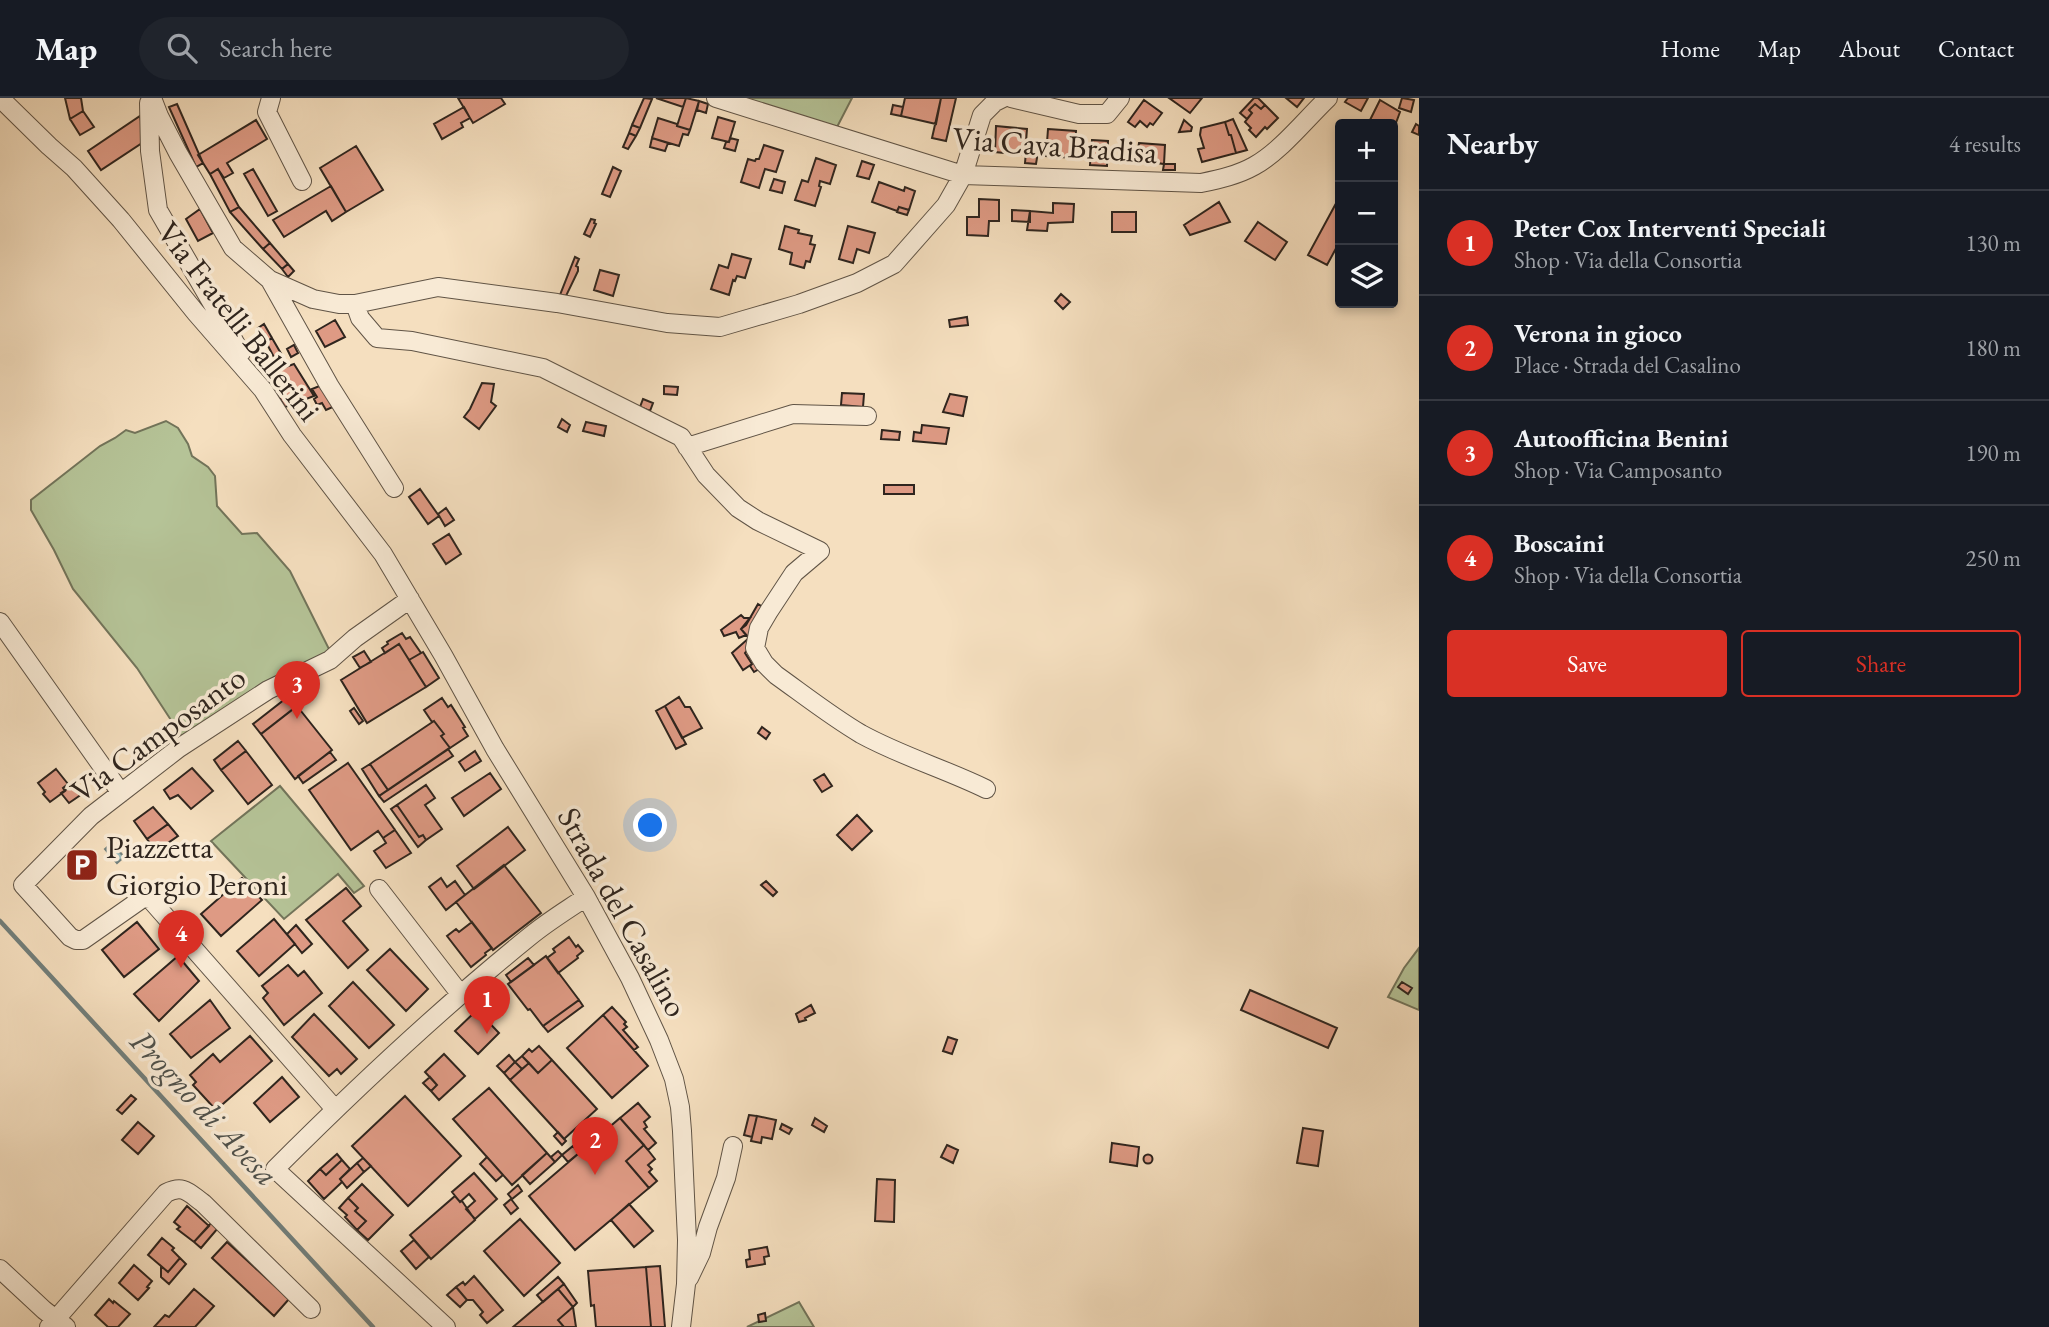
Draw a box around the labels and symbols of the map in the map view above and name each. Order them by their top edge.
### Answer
street label: Via Cava Bradisa [951,117,1159,173]
street label: Via Fratelli Ballerini [148,213,330,430]
street label: Via Camposanto [62,656,254,812]
pin: 3 [274,661,320,719]
street label: Strada del Casalino [548,800,698,1024]
your location [633,808,667,842]
place label: Piazzetta Giorgio Peroni [106,826,288,905]
parking icon: Piazzetta Giorgio Peroni [63,846,101,884]
pin: 4 [158,910,204,968]
pin: 1 [464,976,510,1034]
water label: Progno di Avesa [121,1020,288,1195]
pin: 2 [572,1117,618,1175]

